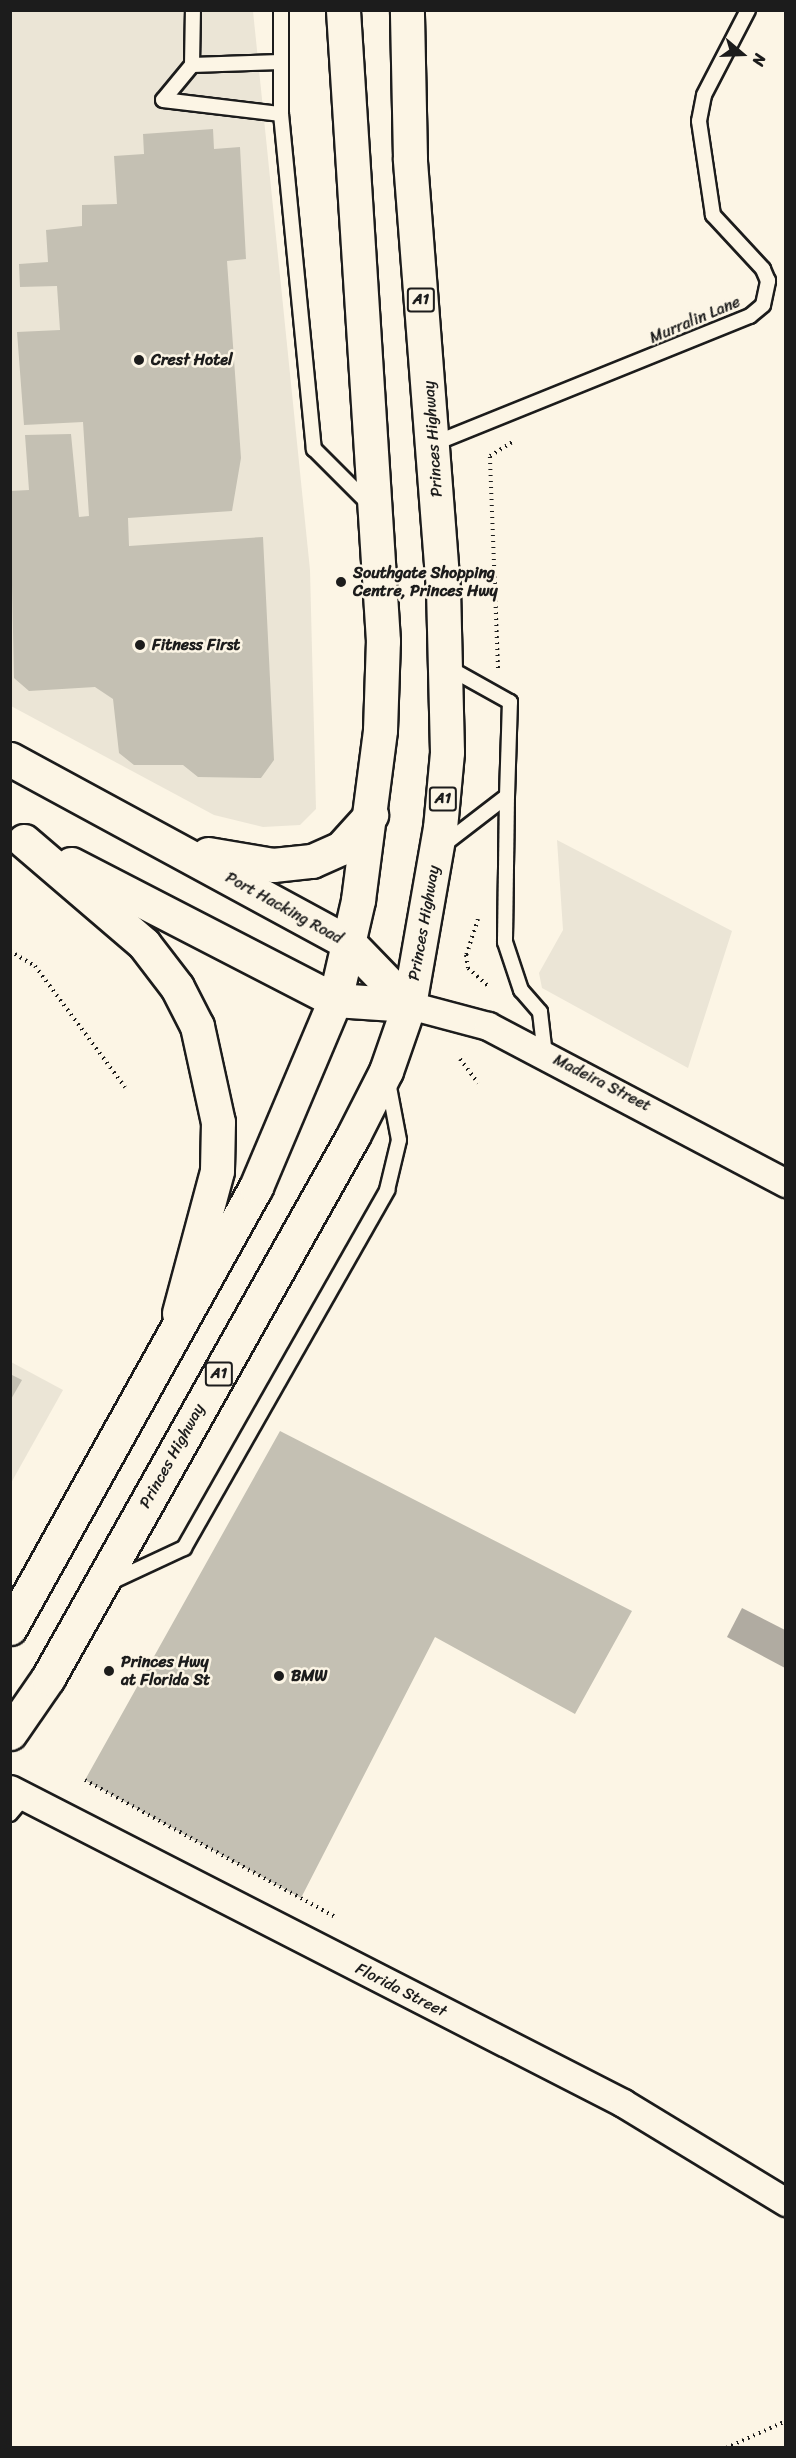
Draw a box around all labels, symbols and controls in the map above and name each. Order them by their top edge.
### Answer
north arrow [712,24,772,84]
text: N [744,50,775,70]
road number: A1 [406,288,436,312]
street label: Murralin Lane [647,292,743,348]
place label: Crest Hotel [151,350,233,370]
marker: Crest Hotel [132,353,146,367]
street label: Princes Highway [419,380,447,498]
place label: Southgate Shopping Centre, Princes Hwy [353,563,498,601]
marker: Southgate Shopping Centre, Princes Hwy [334,575,348,589]
place label: Fitness First [152,635,241,655]
marker: Fitness First [133,638,147,652]
road number: A1 [428,787,458,811]
street label: Princes Highway [404,864,444,982]
street label: Port Hacking Road [222,868,346,948]
street label: Madeira Street [550,1050,654,1116]
road number: A1 [204,1362,234,1386]
street label: Princes Highway [135,1400,209,1512]
place label: Princes Hwy at Florida St [121,1652,210,1690]
marker: Princes Hwy at Florida St [102,1664,116,1678]
place label: BMW [291,1666,328,1686]
marker: BMW [272,1669,286,1683]
street label: Florida Street [352,1959,450,2021]

